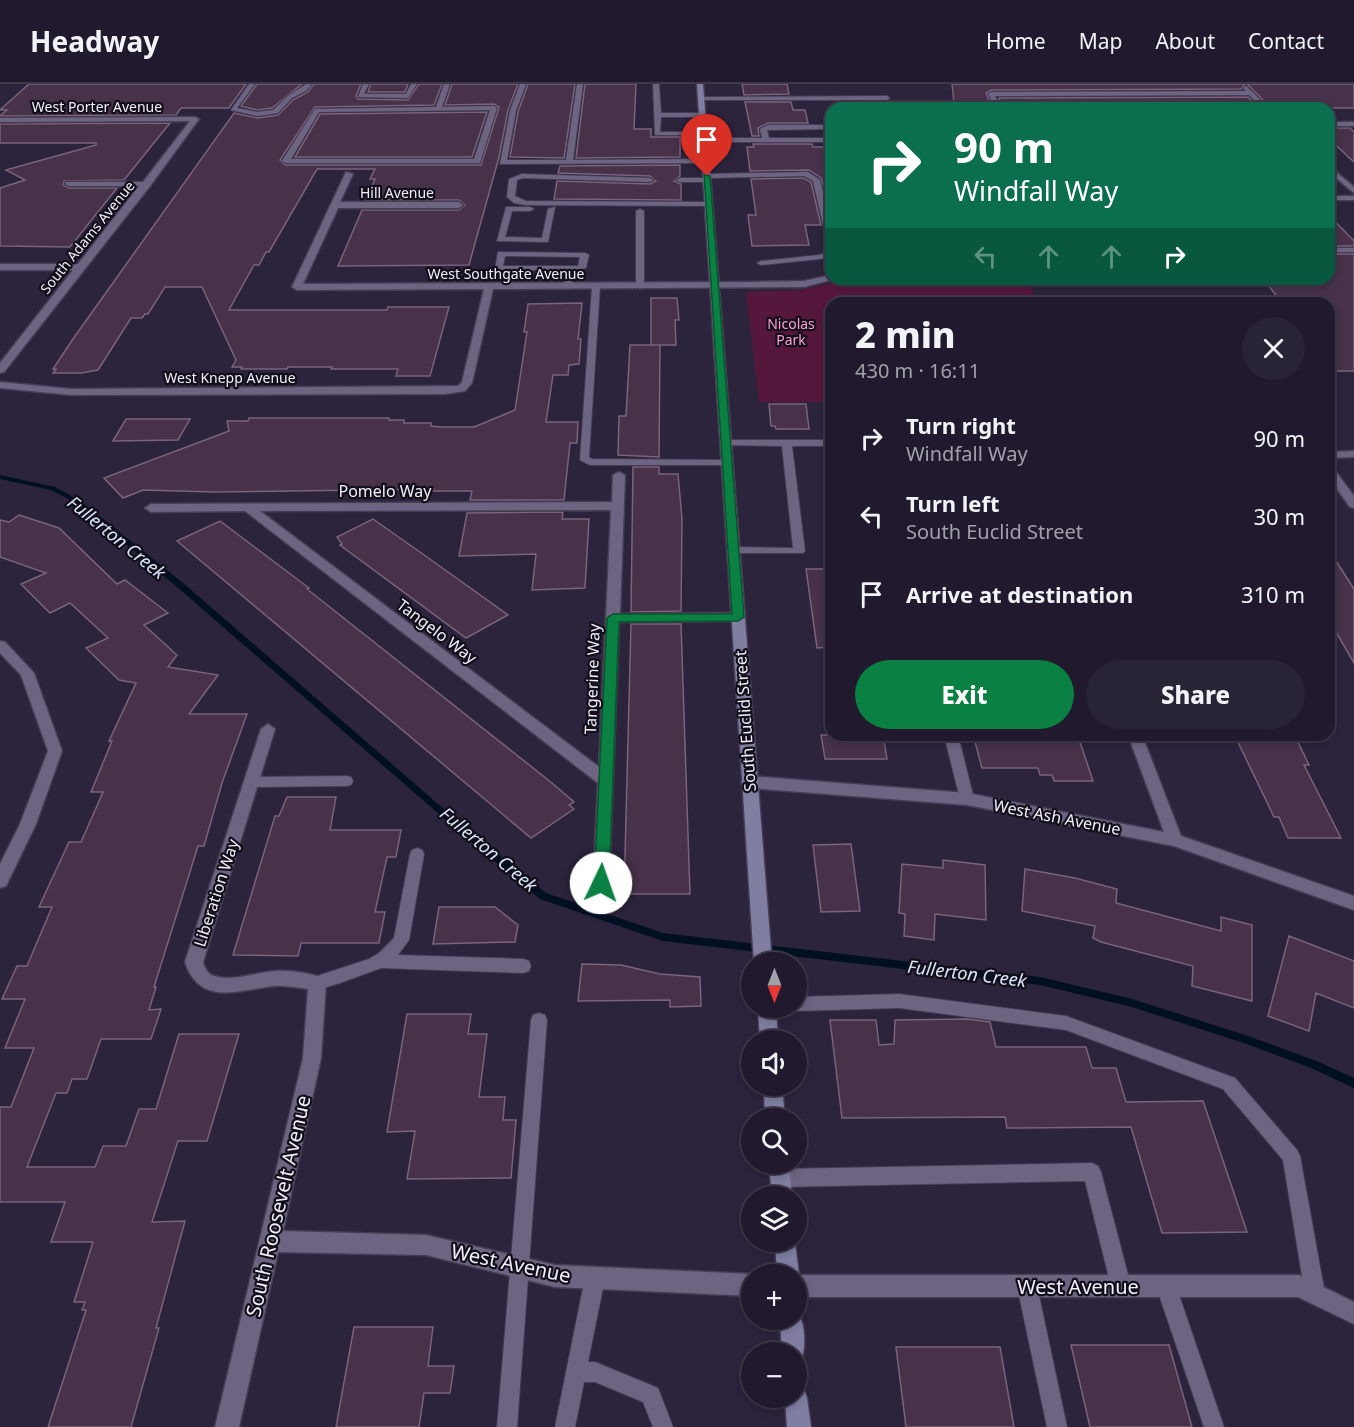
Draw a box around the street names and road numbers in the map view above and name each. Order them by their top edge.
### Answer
street label: West Porter Avenue [32,97,162,116]
street label: South Adams Avenue [36,176,139,297]
street label: Hill Avenue [360,183,434,202]
street label: West Southgate Avenue [428,264,584,283]
street label: West Knepp Avenue [164,368,296,387]
street label: Pomelo Way [338,480,432,502]
street label: Tangelo Way [392,594,482,669]
street label: Tangerine Way [579,622,605,735]
street label: South Euclid Street [729,649,761,792]
street label: West Ash Avenue [991,794,1123,840]
street label: Liberation Way [188,836,244,950]
street label: South Roosevelt Avenue [239,1093,317,1319]
street label: West Avenue [449,1237,573,1289]
street label: West Avenue [1017,1273,1139,1300]

